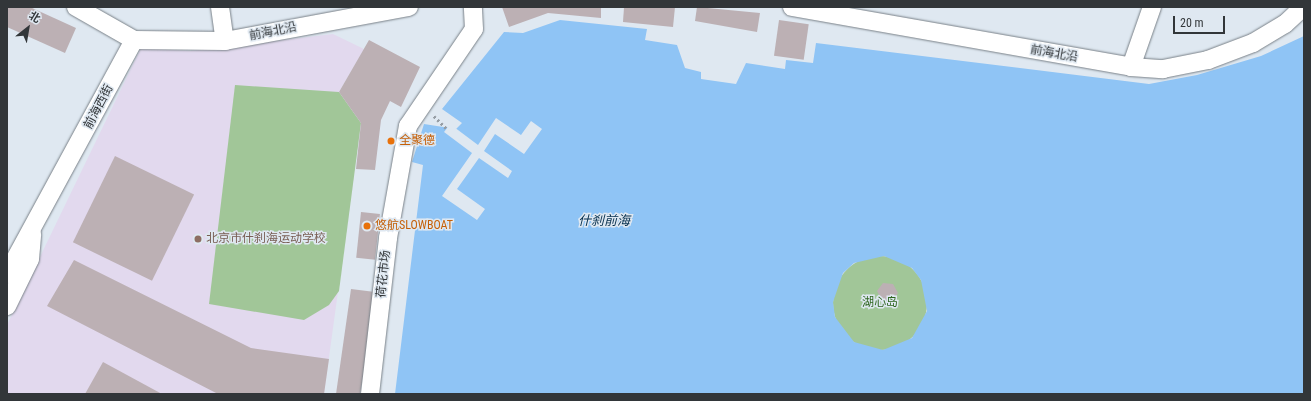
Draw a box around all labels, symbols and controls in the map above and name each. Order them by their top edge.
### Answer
north arrow [8,8,48,48]
scale bar [1175,8,1227,34]
text: 北 [26,9,43,26]
text: 20 m [1180,16,1204,30]
street label: 前海北沿 [248,20,298,44]
street label: 前海北沿 [1029,43,1079,65]
street label: 前海西街 [81,82,117,132]
place label: 全聚德 [399,134,435,148]
marker: 全聚德 [386,136,396,146]
water label: 什刹前海 [578,213,630,229]
place label: 悠航SLOWBOAT [375,219,453,233]
marker: 悠航SLOWBOAT [362,221,372,231]
place label: 北京市什刹海运动学校 [206,232,326,246]
marker: 北京市什刹海运动学校 [193,234,203,244]
street label: 荷花市场 [374,249,394,299]
park label: 湖心岛 [862,296,898,310]

